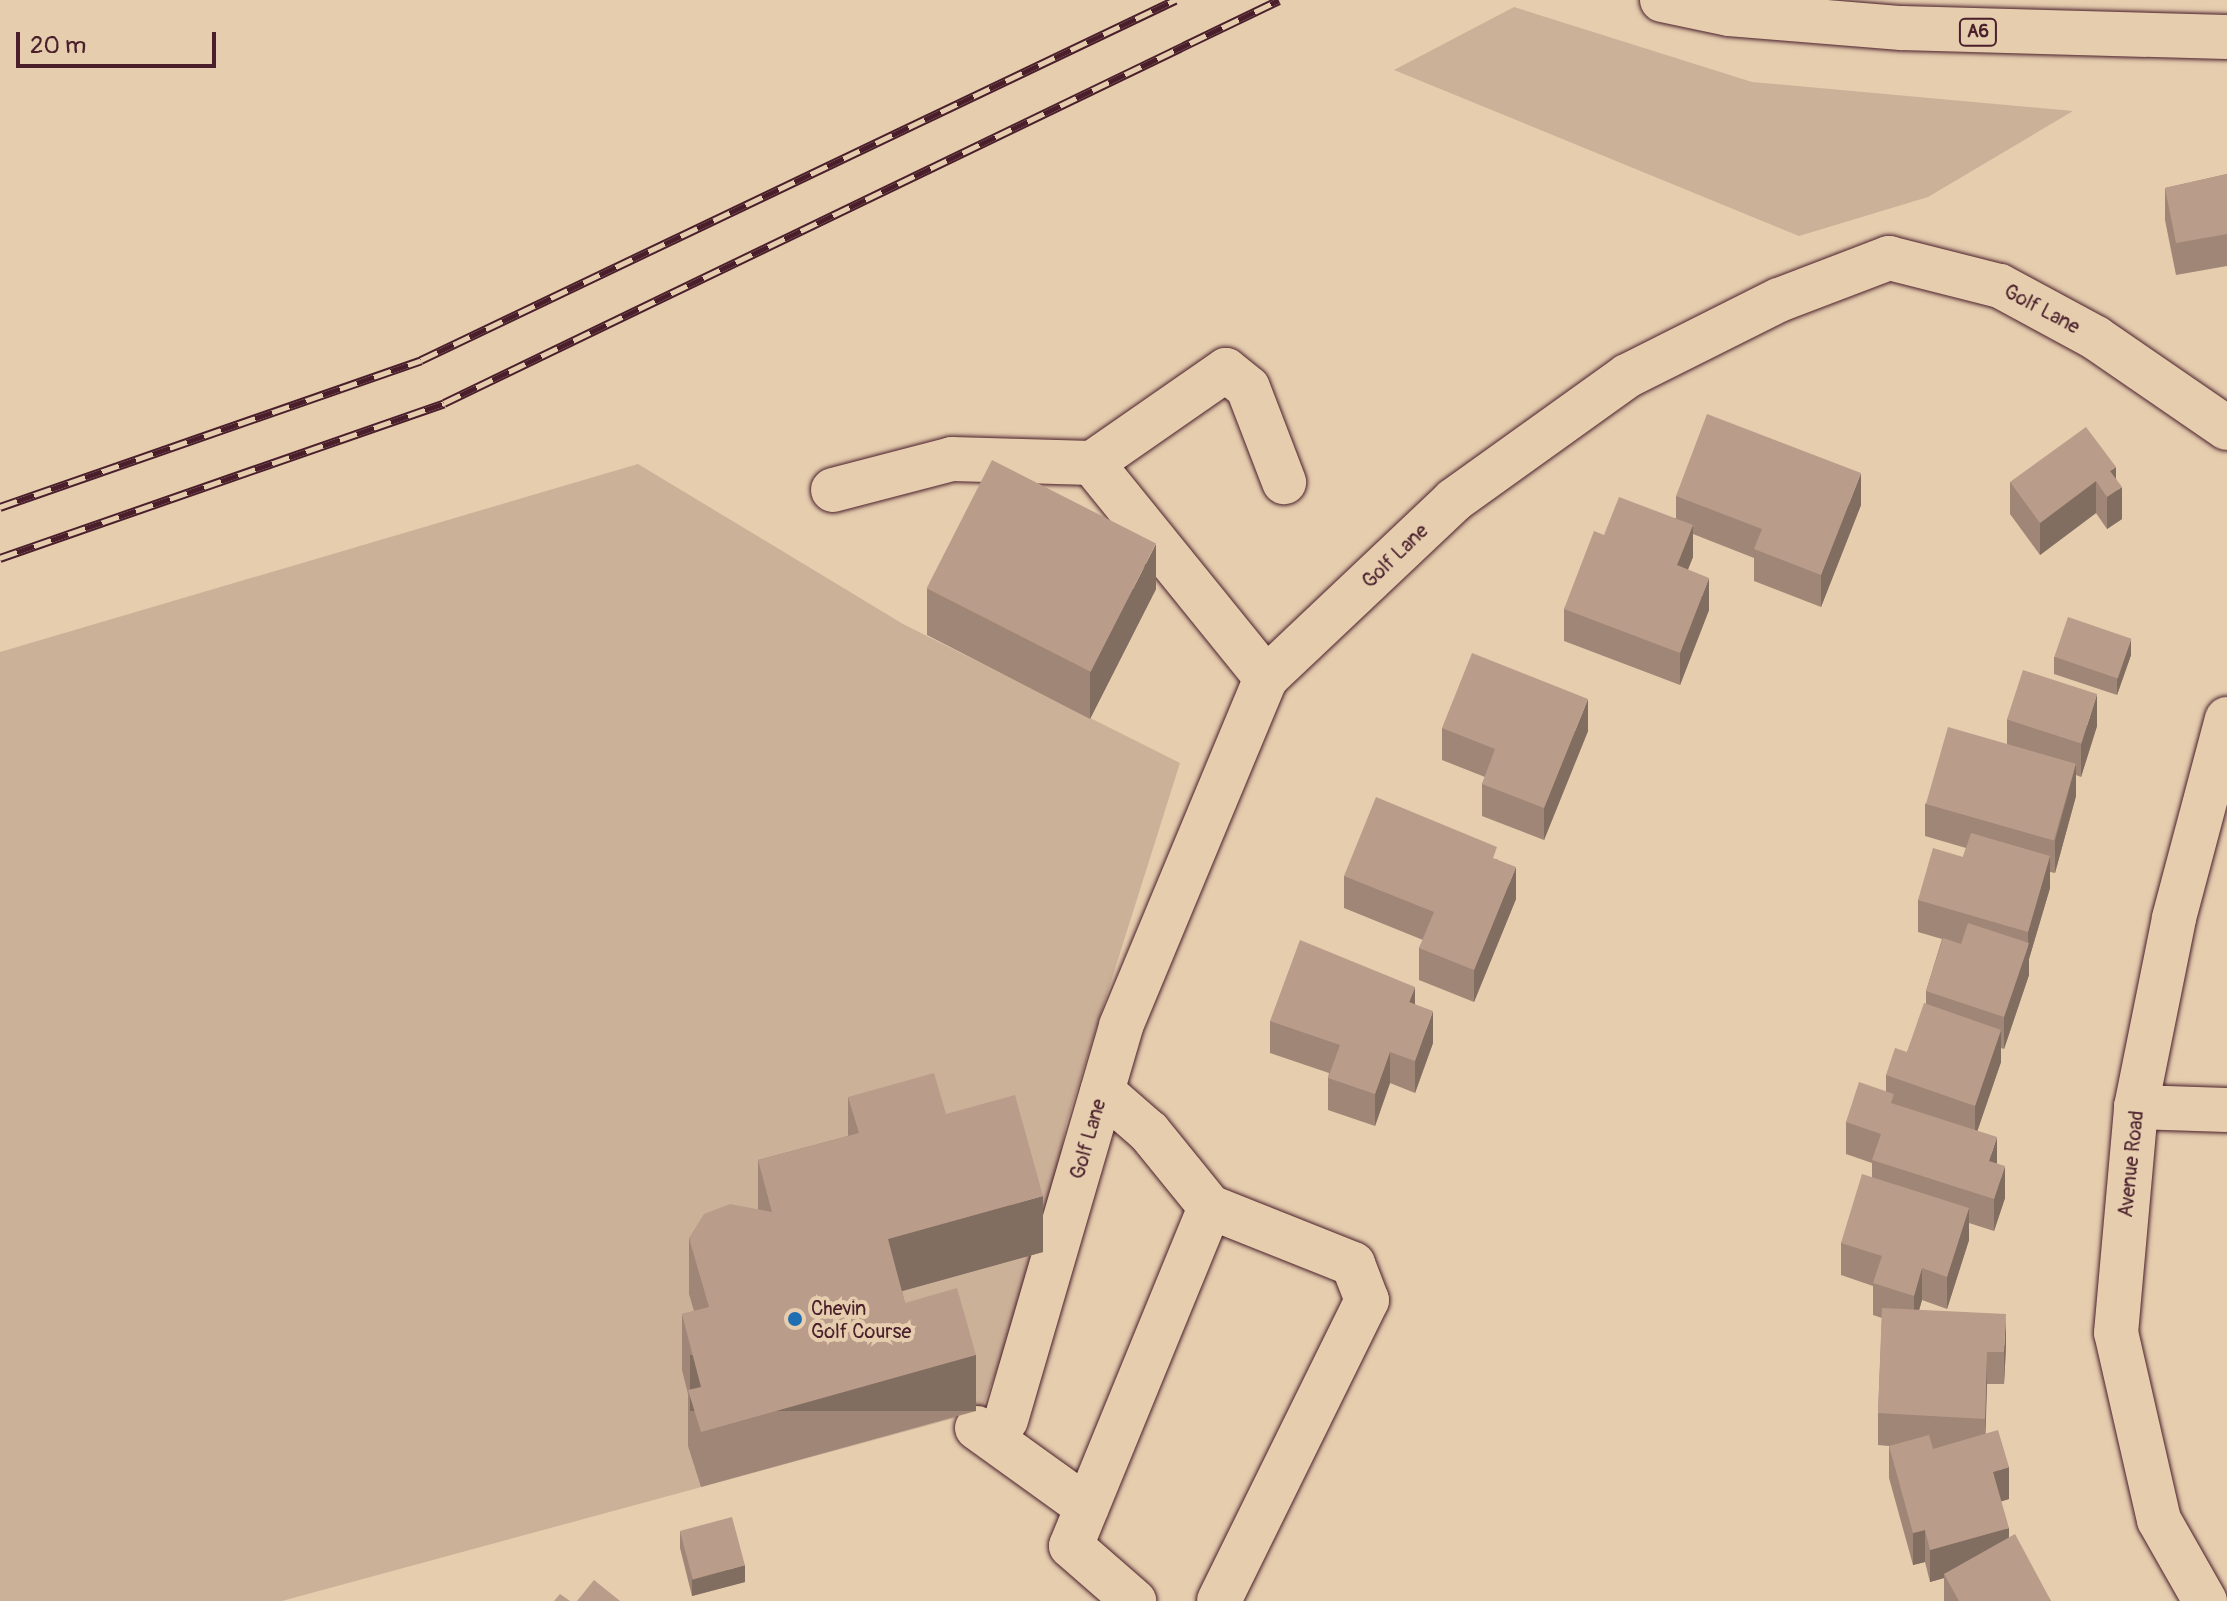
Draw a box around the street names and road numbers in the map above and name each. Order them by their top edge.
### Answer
road number: A6 [1958,18,1998,46]
street label: Golf Lane [2000,279,2084,339]
street label: Golf Lane [1357,519,1433,593]
street label: Golf Lane [1065,1096,1111,1182]
street label: Avenue Road [2113,1109,2149,1219]

